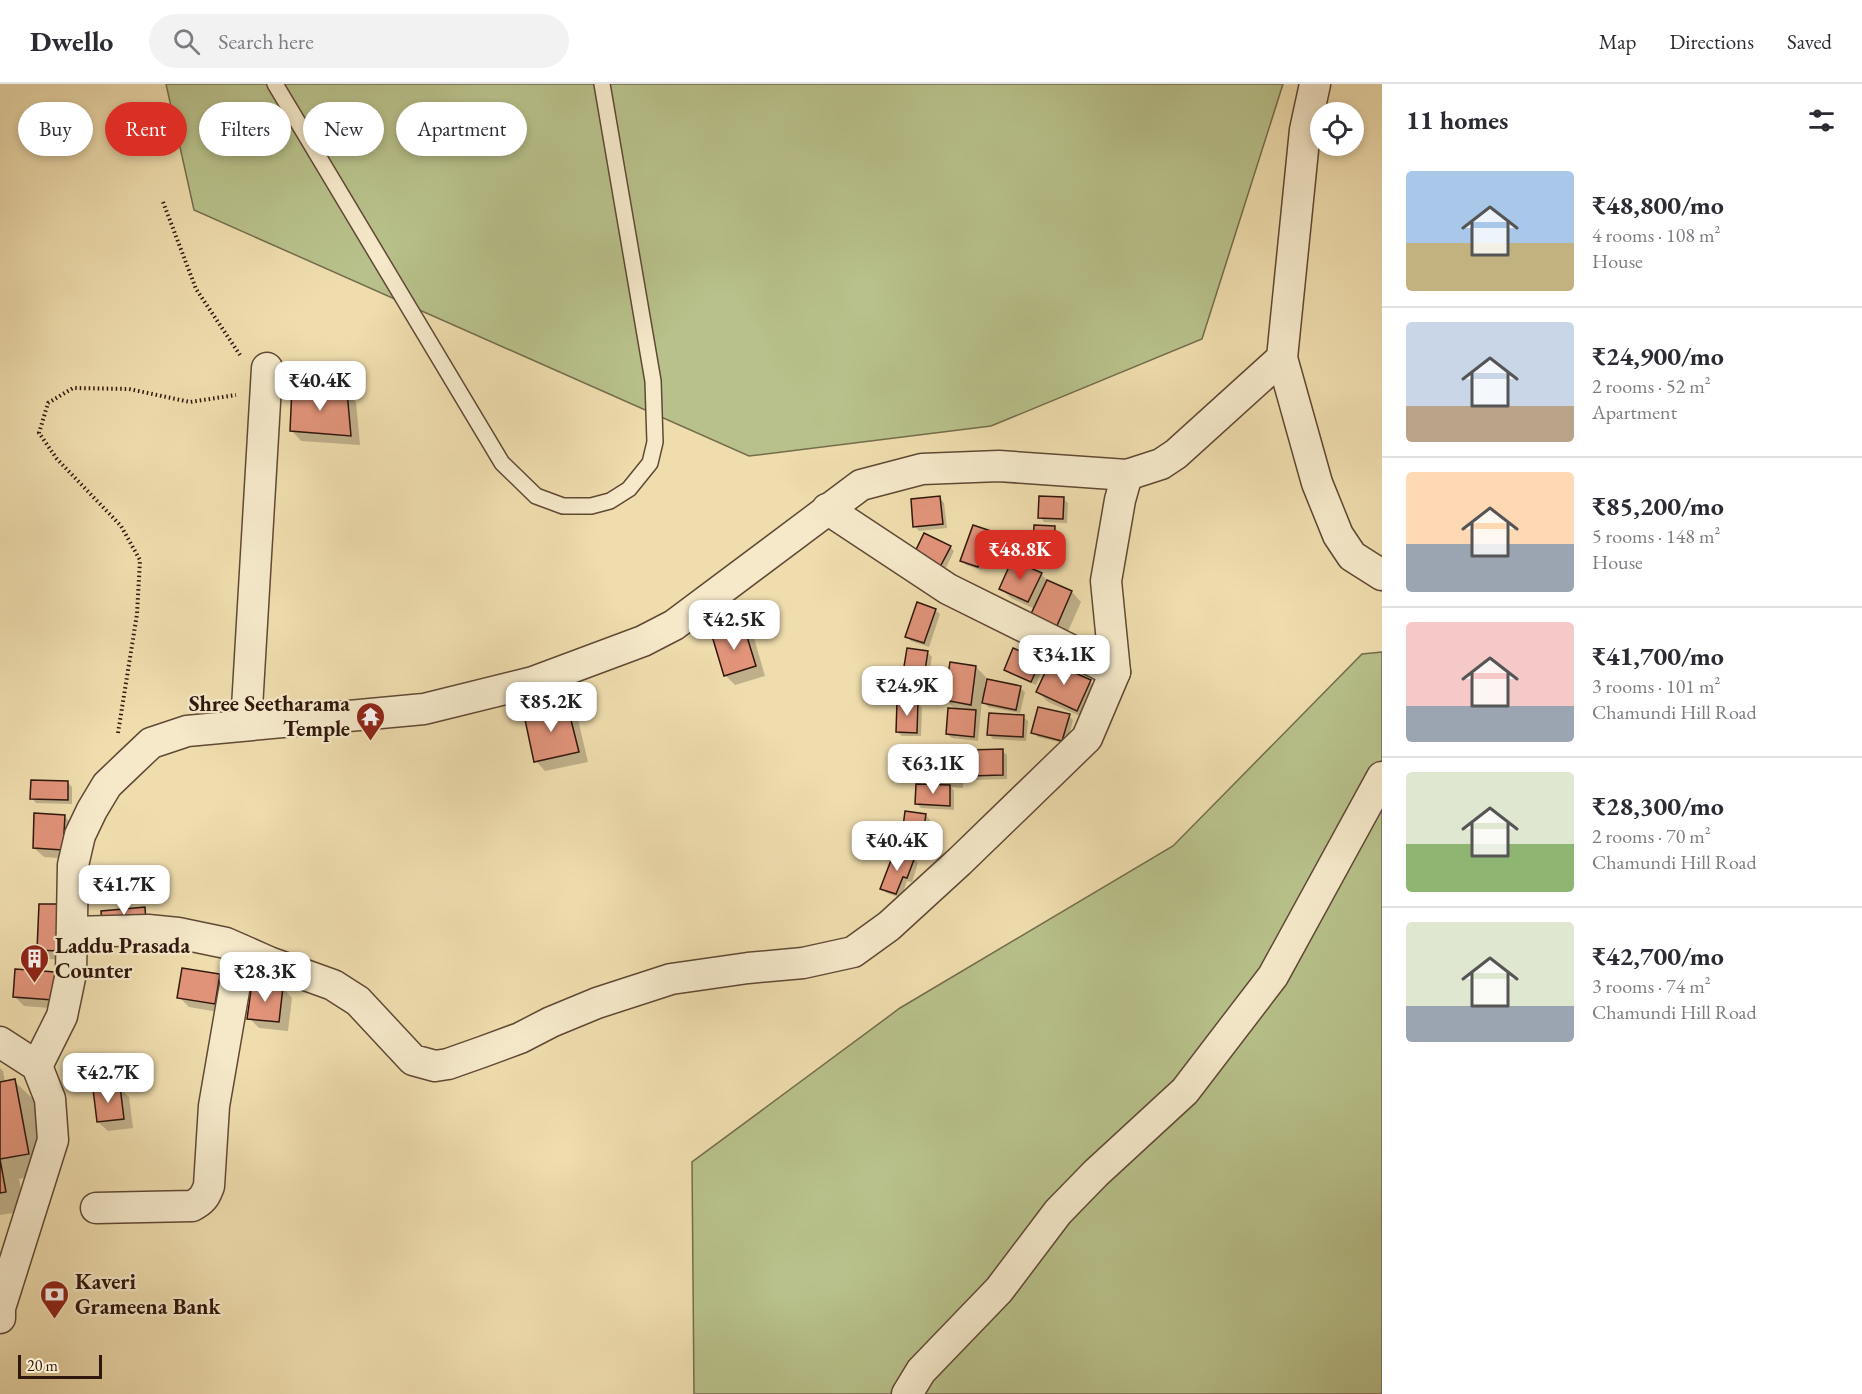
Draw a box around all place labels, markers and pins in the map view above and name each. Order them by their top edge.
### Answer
pin: ₹40.4K [271,361,369,412]
pin: ₹48.8K [971,530,1069,581]
pin: ₹42.5K [685,600,783,651]
pin: ₹34.1K [1015,635,1113,686]
pin: ₹24.9K [858,666,956,717]
pin: ₹85.2K [502,682,600,733]
place label: Shree Seetharama Temple [189,689,350,743]
temple icon: Shree Seetharama Temple [355,700,387,742]
pin: ₹63.1K [884,744,982,795]
pin: ₹40.4K [848,821,946,872]
pin: ₹41.7K [75,865,173,916]
place label: Laddu Prasada Counter [55,931,190,985]
building icon: Laddu Prasada Counter [18,942,50,984]
pin: ₹28.3K [216,952,314,1003]
pin: ₹42.7K [59,1053,157,1104]
place label: Kaveri Grameena Bank [75,1267,222,1321]
bank icon: Kaveri Grameena Bank [38,1278,70,1320]

